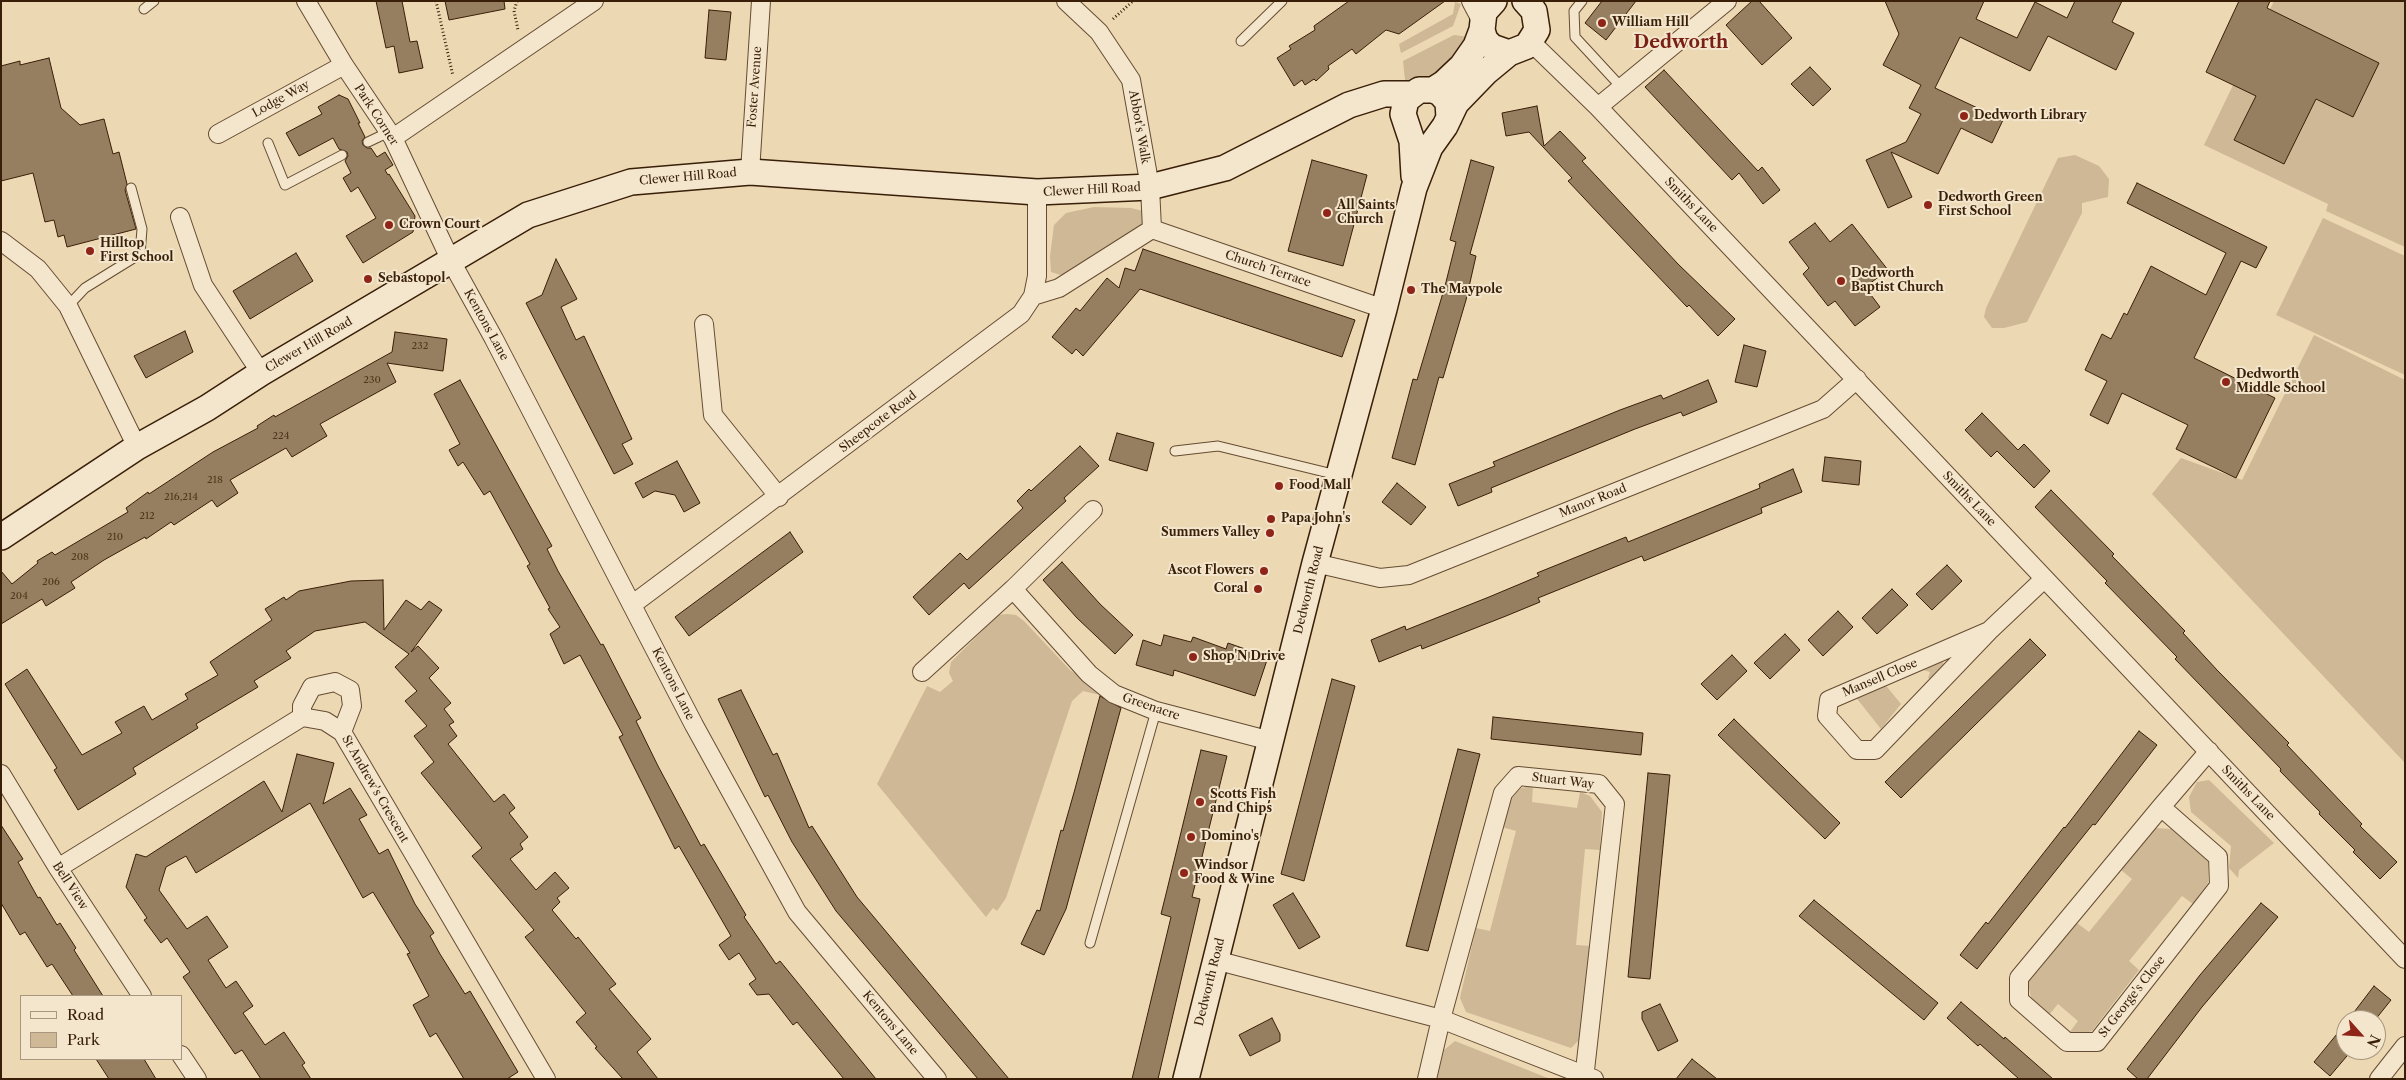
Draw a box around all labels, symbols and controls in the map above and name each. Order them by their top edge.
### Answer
place label: William Hill [1612,16,1689,30]
marker: William Hill [1596,17,1608,29]
district label: Dedworth [1634,32,1728,54]
street label: Foster Avenue [745,46,765,128]
street label: Lodge Way [250,77,312,121]
street label: Park Corner [351,82,401,148]
street label: Abbot's Walk [1125,89,1153,165]
place label: Dedworth Library [1974,109,2087,123]
marker: Dedworth Library [1958,110,1970,122]
street label: Clewer Hill Road [639,166,737,188]
street label: Smiths Lane [1661,175,1721,235]
street label: Clewer Hill Road [1043,180,1141,200]
place label: Dedworth Green First School [1938,191,2043,219]
place label: All Saints Church [1337,199,1395,227]
marker: Dedworth Green First School [1922,199,1934,211]
marker: All Saints Church [1321,207,1333,219]
place label: Crown Court [399,218,480,232]
marker: Crown Court [383,219,395,231]
place label: Hilltop First School [100,237,174,265]
marker: Hilltop First School [84,245,96,257]
street label: Church Terrace [1223,248,1313,290]
place label: Dedworth Baptist Church [1851,267,1944,295]
place label: Sebastopol [378,272,445,286]
marker: Sebastopol [362,273,374,285]
marker: Dedworth Baptist Church [1835,275,1847,287]
place label: The Maypole [1421,283,1502,297]
marker: The Maypole [1405,284,1417,296]
street label: Kentons Lane [461,287,511,363]
street label: Clewer Hill Road [263,314,355,376]
house number: 232 [411,340,429,352]
place label: Dedworth Middle School [2236,368,2325,396]
house number: 230 [363,374,381,386]
marker: Dedworth Middle School [2220,376,2232,388]
street label: Sheepcote Road [837,388,919,456]
house number: 224 [272,430,290,442]
street label: Smiths Lane [1939,469,1999,529]
house number: 218 [207,474,223,486]
place label: Food Mall [1289,479,1351,493]
marker: Food Mall [1273,480,1285,492]
street label: Manor Road [1557,481,1629,521]
house number: 216,214 [164,491,198,503]
house number: 212 [139,510,155,522]
place label: Papa John's [1281,512,1350,526]
marker: Papa John's [1265,513,1277,525]
place label: Summers Valley [1161,526,1260,540]
marker: Summers Valley [1264,527,1276,539]
house number: 210 [107,531,123,543]
street label: Dedworth Road [1291,544,1327,636]
house number: 208 [71,551,89,563]
place label: Ascot Flowers [1168,564,1254,578]
marker: Ascot Flowers [1258,565,1270,577]
house number: 206 [42,576,60,588]
place label: Coral [1214,582,1248,596]
marker: Coral [1252,583,1264,595]
house number: 204 [10,590,28,602]
street label: Kentons Lane [649,645,697,723]
place label: Shop'N Drive [1203,650,1285,664]
marker: Shop'N Drive [1187,651,1199,663]
street label: Mansell Close [1840,656,1920,700]
street label: Greenacre [1120,690,1182,724]
street label: St Andrew's Crescent [338,733,412,845]
street label: Smiths Lane [2218,763,2278,823]
street label: Stuart Way [1531,770,1595,792]
place label: Scotts Fish and Chips [1210,788,1276,816]
marker: Scotts Fish and Chips [1194,796,1206,808]
place label: Domino's [1201,830,1259,844]
marker: Domino's [1185,831,1197,843]
street label: Bell View [49,859,91,913]
place label: Windsor Food & Wine [1194,859,1275,887]
marker: Windsor Food & Wine [1178,867,1190,879]
street label: Dedworth Road [1192,936,1228,1028]
street label: St George's Close [2096,953,2168,1041]
street label: Kentons Lane [859,988,921,1058]
legend [20,995,182,1060]
text: Road [67,1005,104,1024]
north arrow [2336,1010,2386,1060]
text: Park [67,1030,100,1049]
text: N [2363,1032,2384,1051]

